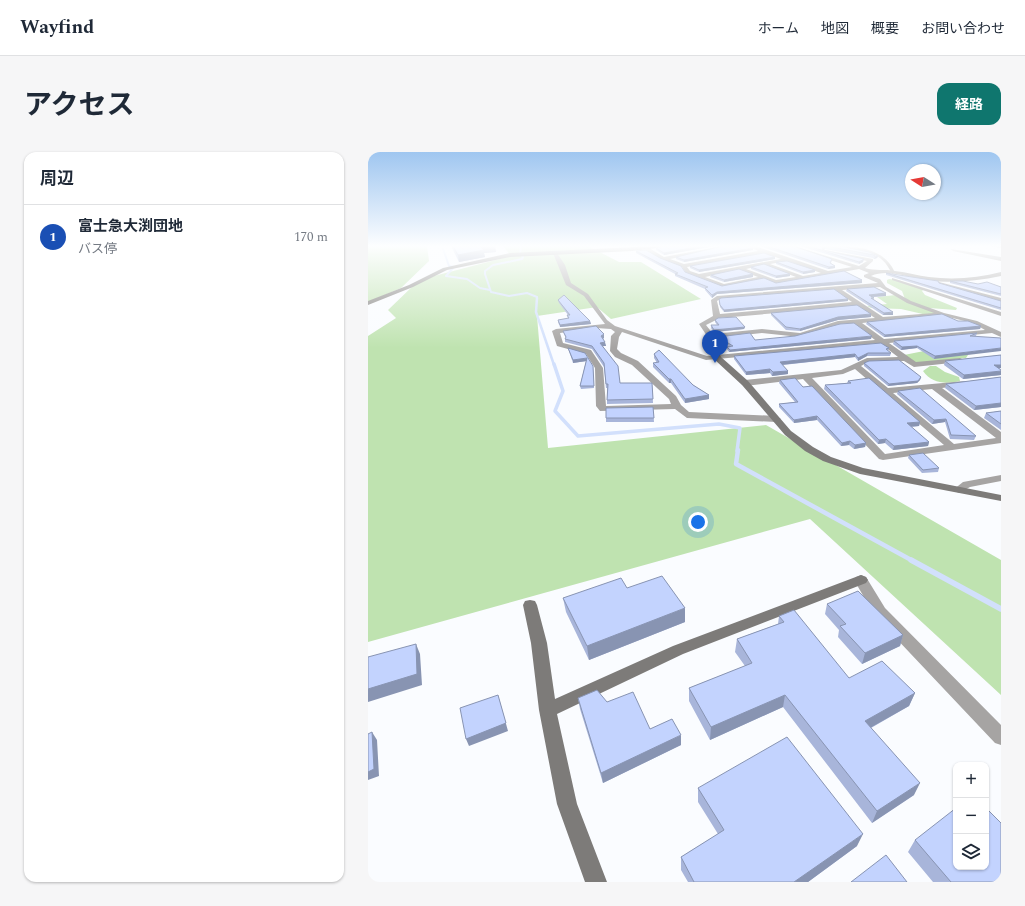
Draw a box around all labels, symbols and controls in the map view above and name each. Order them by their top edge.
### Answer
text: Wayfind [20,13,94,42]
text: ホーム [757,18,799,39]
text: 地図 [821,18,849,39]
text: 概要 [871,18,899,39]
text: お問い合わせ [921,18,1005,39]
button: 経路 [937,83,1001,125]
text: アクセス [24,84,135,127]
north arrow [905,164,941,200]
text: 周辺 [40,166,74,192]
text: 富士急大渕団地 [78,215,183,238]
text: 1 [49,227,57,247]
text: 170 m [294,227,328,247]
text: バス停 [78,239,117,259]
pin: 1 [702,330,728,363]
your location [688,512,708,532]
map controls [953,762,989,870]
button: + [953,762,989,798]
button: − [953,798,989,834]
button: layers [953,834,989,870]

